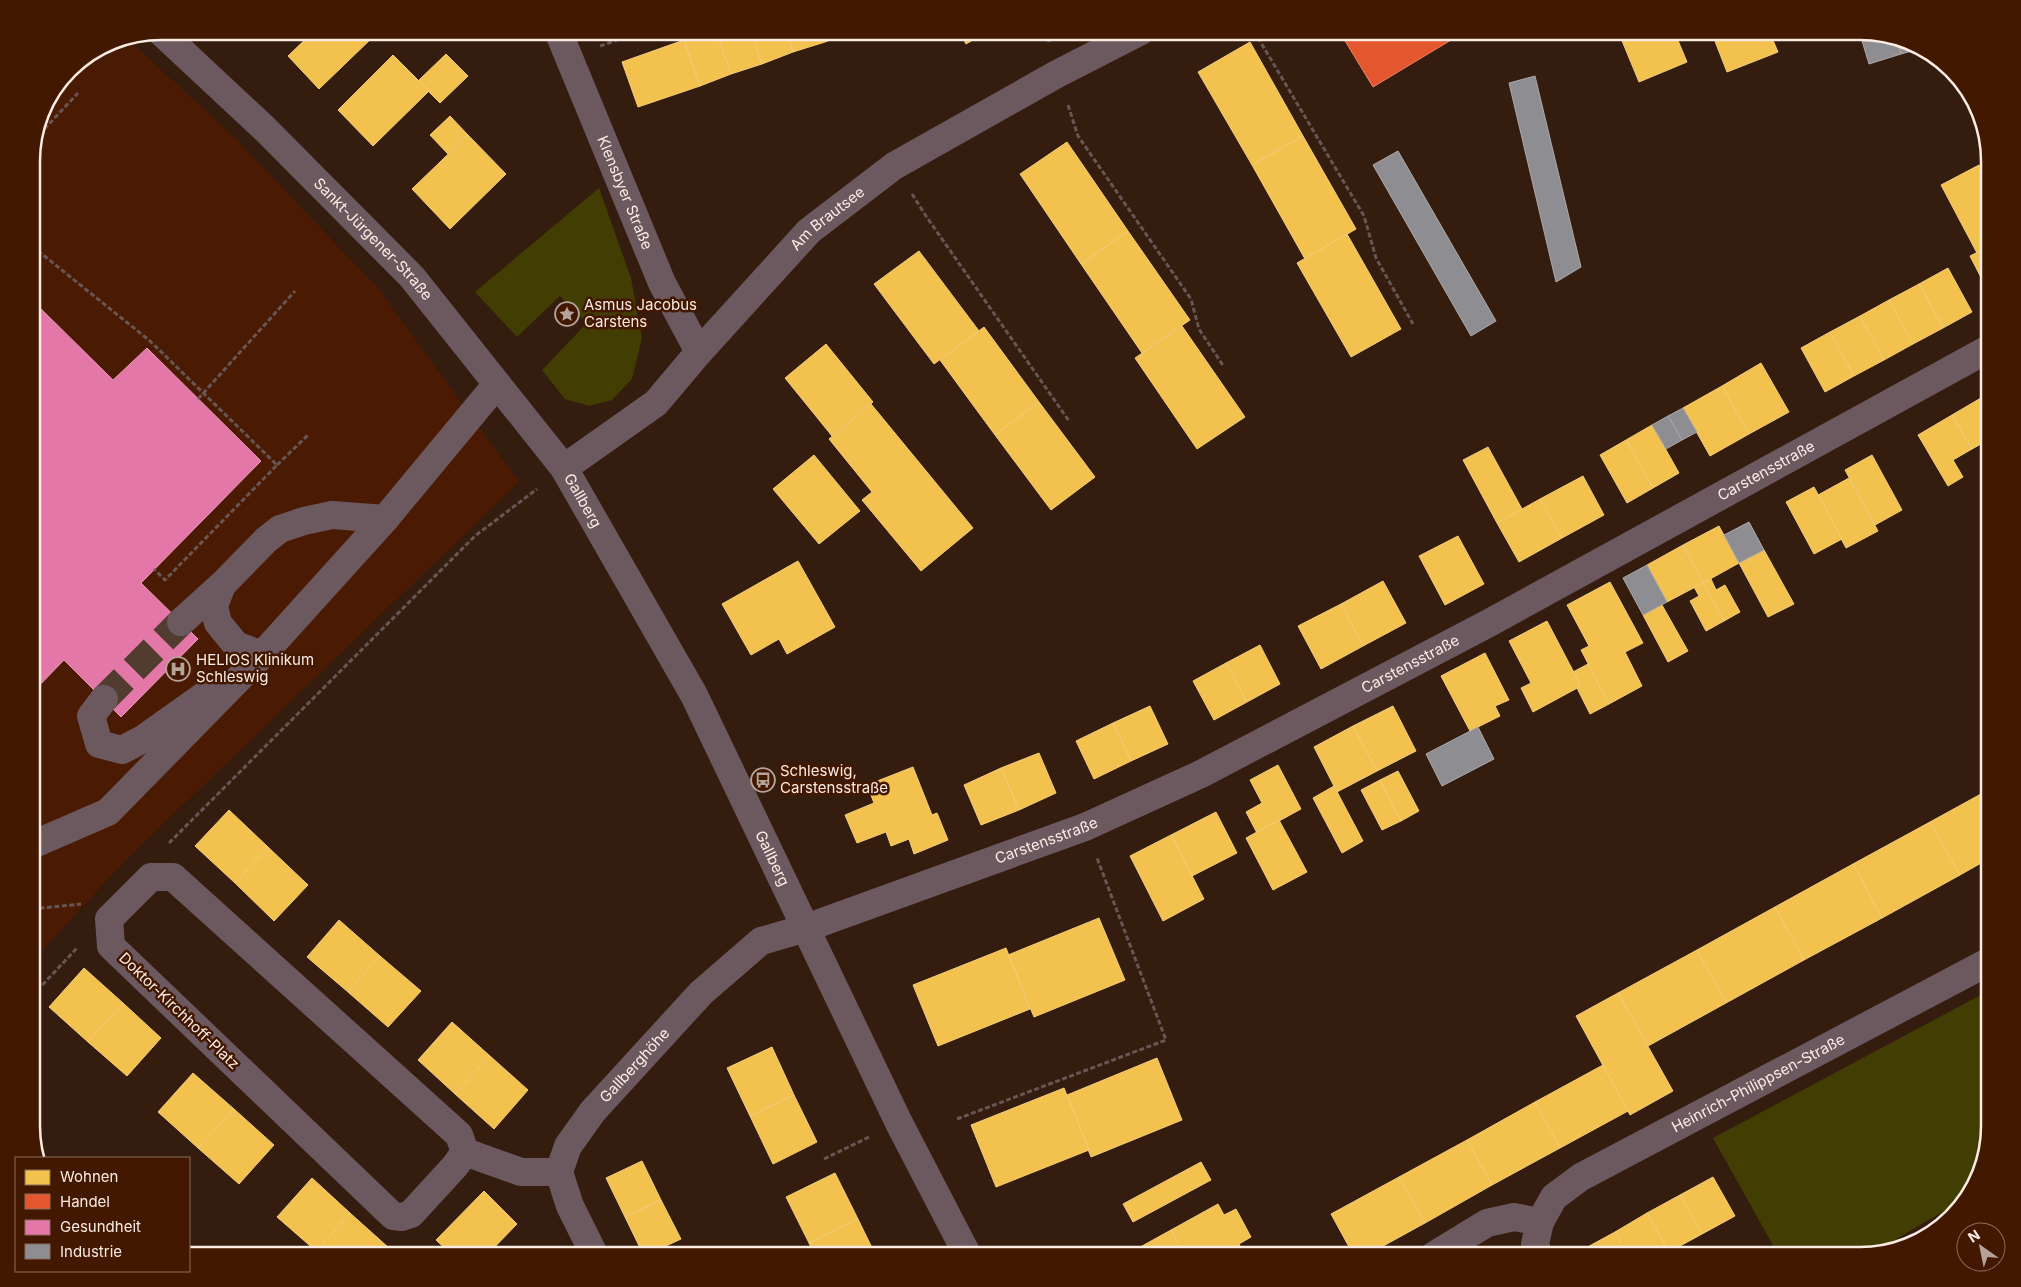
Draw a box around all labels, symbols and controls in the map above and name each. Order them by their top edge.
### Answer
street label: Klensbyer Straße [593,133,657,252]
street label: Sankt-Jürgener-Straße [310,174,437,304]
street label: Am Brautsee [786,182,868,254]
place label: Asmus Jacobus Carstens [584,295,697,331]
place icon: Asmus Jacobus Carstens [554,301,580,327]
street label: Carstensstraße [1714,436,1818,505]
street label: Gallberg [560,470,606,531]
street label: Carstensstraße [1358,630,1462,697]
place label: HELIOS Klinikum Schleswig [196,650,314,686]
hospital icon: HELIOS Klinikum Schleswig [165,656,191,682]
place label: Schleswig, Carstensstraße [780,761,888,797]
bus stop icon: Schleswig, Carstensstraße [750,767,776,793]
street label: Carstensstraße [992,812,1101,868]
street label: Gallberg [751,827,794,889]
street label: Doktor-Kirchhoff-Platz [115,948,244,1073]
street label: Gallberghöhe [595,1024,673,1106]
street label: Heinrich-Philippsen-Straße [1668,1029,1848,1136]
legend [15,1157,190,1272]
text: Wohnen [60,1167,118,1186]
text: Handel [60,1192,110,1211]
text: Gesundheit [60,1217,141,1236]
north arrow [1956,1222,2006,1272]
text: N [1965,1226,1983,1246]
text: Industrie [60,1242,122,1261]

